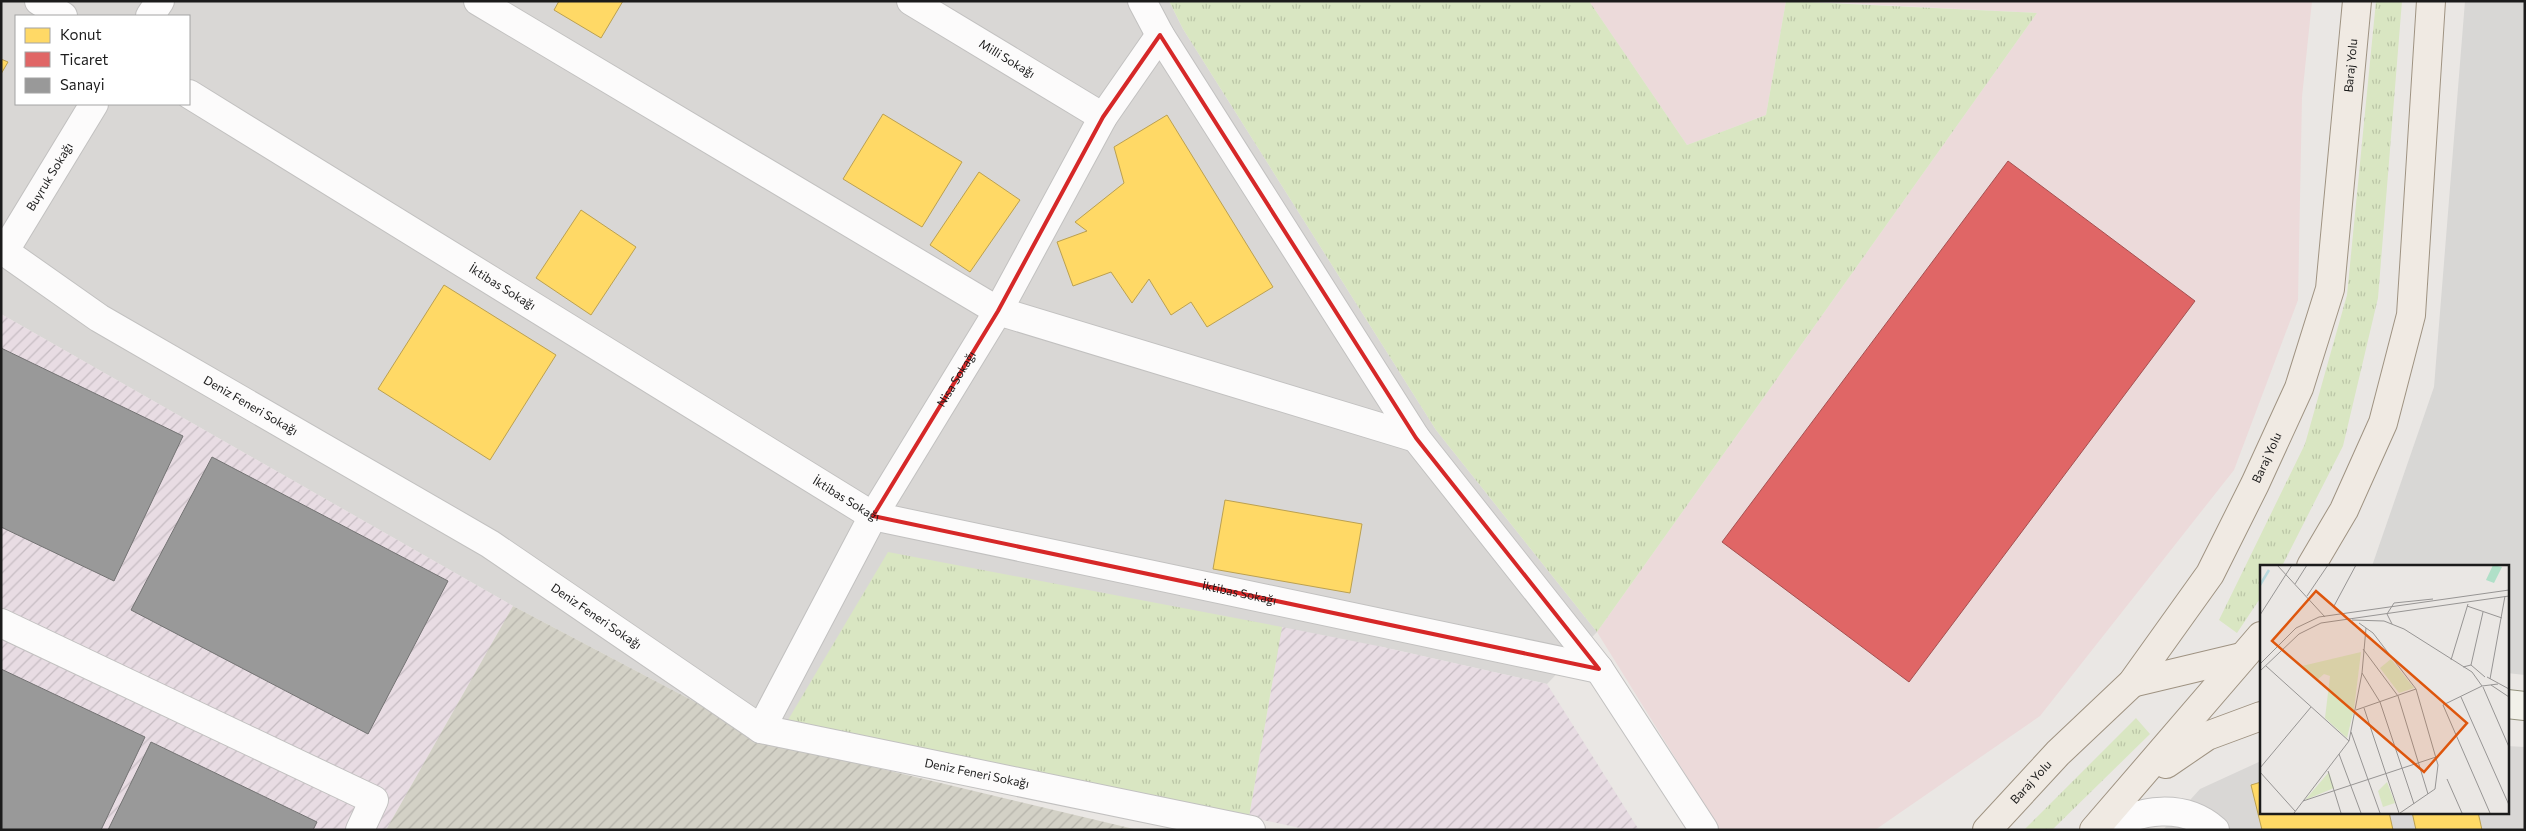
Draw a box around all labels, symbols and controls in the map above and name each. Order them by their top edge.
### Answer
legend [15,15,190,105]
text: Konut [60,25,102,43]
street label: Milli Sokağı [977,36,1038,80]
street label: Baraj Yolu [2340,38,2359,93]
text: Ticaret [60,50,108,68]
text: Sanayi [60,75,105,93]
street label: Buyruk Sokağı [23,139,75,213]
street label: İktibas Sokağı [467,261,539,312]
street label: Nisa Sokağı [933,348,978,409]
street label: Deniz Feneri Sokağı [202,372,301,437]
street label: Baraj Yolu [2248,430,2284,485]
street label: İktibas Sokağı [811,473,881,523]
inset map [2260,565,2508,814]
street label: İktibas Sokağı [1201,578,1278,607]
street label: Deniz Feneri Sokağı [549,580,645,651]
street label: Deniz Feneri Sokağı [924,755,1031,790]
street label: Baraj Yolu [2007,757,2054,806]

